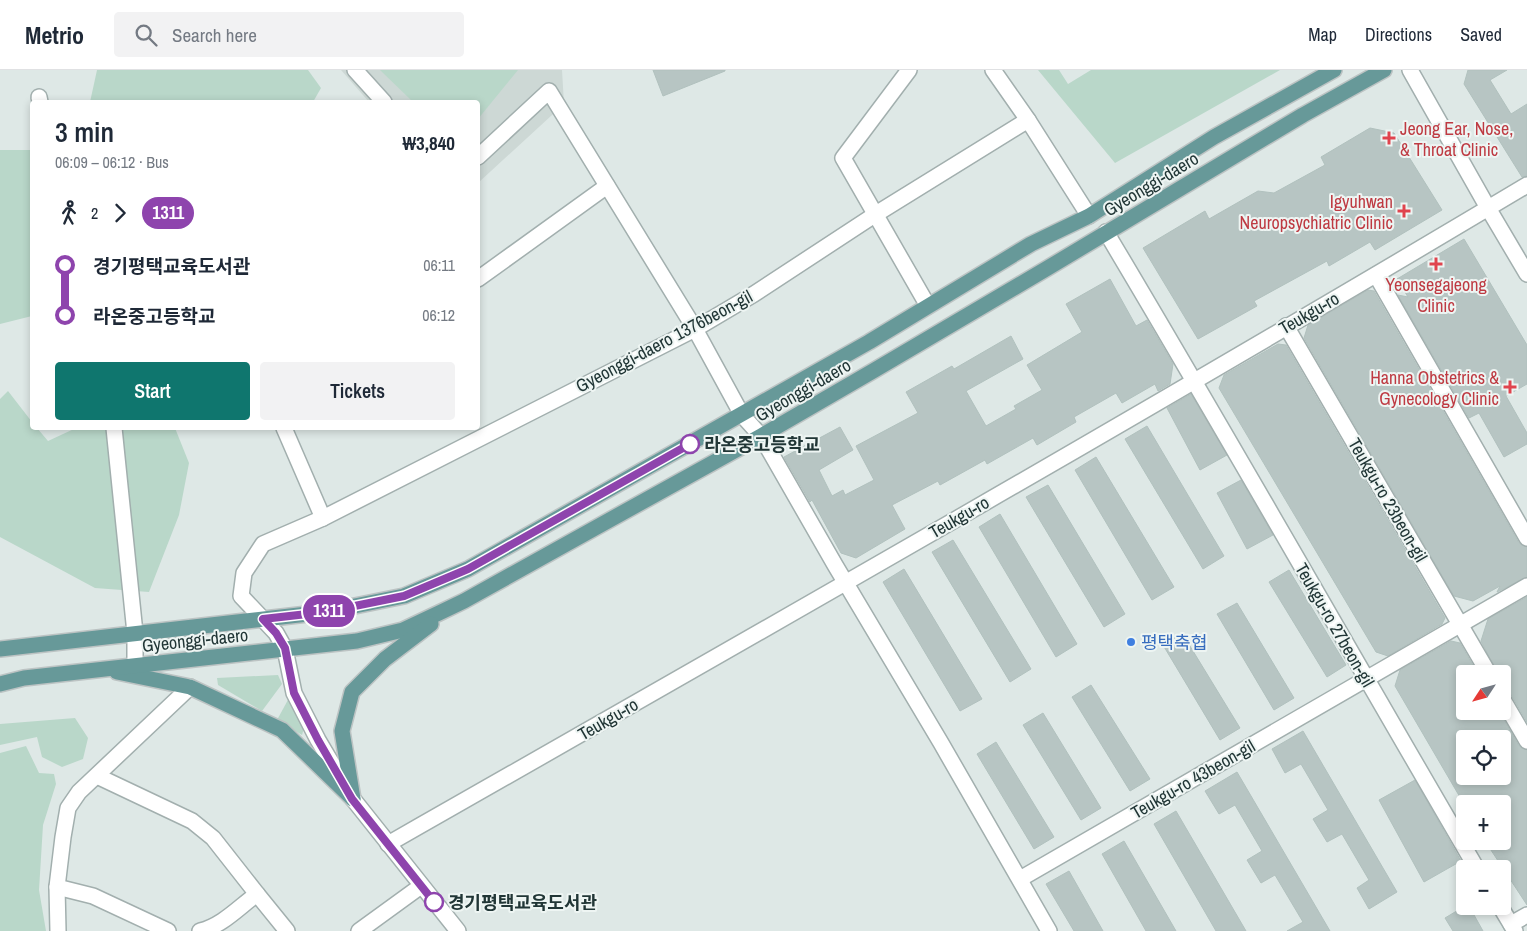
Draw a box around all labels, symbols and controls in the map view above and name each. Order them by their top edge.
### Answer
search box [114,12,464,57]
text: Metrio [25,19,84,51]
icon: search [132,21,160,49]
text: Search here [172,22,257,48]
text: Map [1308,22,1337,47]
text: Directions [1365,22,1432,47]
text: Saved [1460,22,1502,47]
text: 3 min [55,113,114,151]
place label: Jeong Ear, Nose, & Throat Clinic [1400,116,1513,162]
text: ₩3,840 [402,130,455,156]
marker: Jeong Ear, Nose, & Throat Clinic [1382,131,1396,145]
street label: Gyeonggi-daero [1099,146,1203,222]
text: 06:09 – 06:12 · Bus [55,151,169,173]
place label: Igyuhwan Neuropsychiatric Clinic [1240,189,1393,235]
icon: walk [55,199,83,227]
icon: forward [106,199,134,227]
text: 1311 [152,200,184,225]
text: 2 [91,202,98,224]
marker: Igyuhwan Neuropsychiatric Clinic [1397,204,1411,218]
text: 경기평택교육도서관 [93,253,250,279]
text: 06:11 [423,254,455,276]
marker: Yeonsegajeong Clinic [1429,257,1443,271]
place label: Yeonsegajeong Clinic [1385,272,1487,318]
street label: Gyeonggi-daero 1376beon-gil [571,284,757,398]
street label: Teukgu-ro [1274,286,1344,340]
text: 라온중고등학교 [93,303,215,329]
text: 06:12 [422,304,455,326]
street label: Gyeonggi-daero [751,353,855,427]
button: Start [55,362,250,420]
button: Tickets [260,362,455,420]
place label: Hanna Obstetrics & Gynecology Clinic [1370,365,1499,411]
marker: Hanna Obstetrics & Gynecology Clinic [1503,380,1517,394]
place label: 라온중고등학교 [704,432,820,457]
street label: Teukgu-ro 23beon-gil [1342,433,1434,567]
marker: 라온중고등학교 [680,434,700,454]
street label: Teukgu-ro [924,490,994,544]
street label: Teukgu-ro 27beon-gil [1289,558,1381,692]
line badge: 1311 [294,595,364,627]
text: 1311 [313,598,345,623]
street label: Gyeonggi-daero [141,622,249,658]
place label: 평택축협 [1141,630,1207,655]
marker: 평택축협 [1125,636,1137,648]
north arrow [1456,665,1511,720]
map controls [1456,665,1511,915]
street label: Teukgu-ro [573,692,643,746]
button: locate [1456,730,1511,785]
street label: Teukgu-ro 43beon-gil [1126,733,1260,825]
button: + [1456,795,1511,850]
button: − [1456,860,1511,915]
place label: 경기평택교육도서관 [448,890,597,915]
marker: 경기평택교육도서관 [424,892,444,912]

